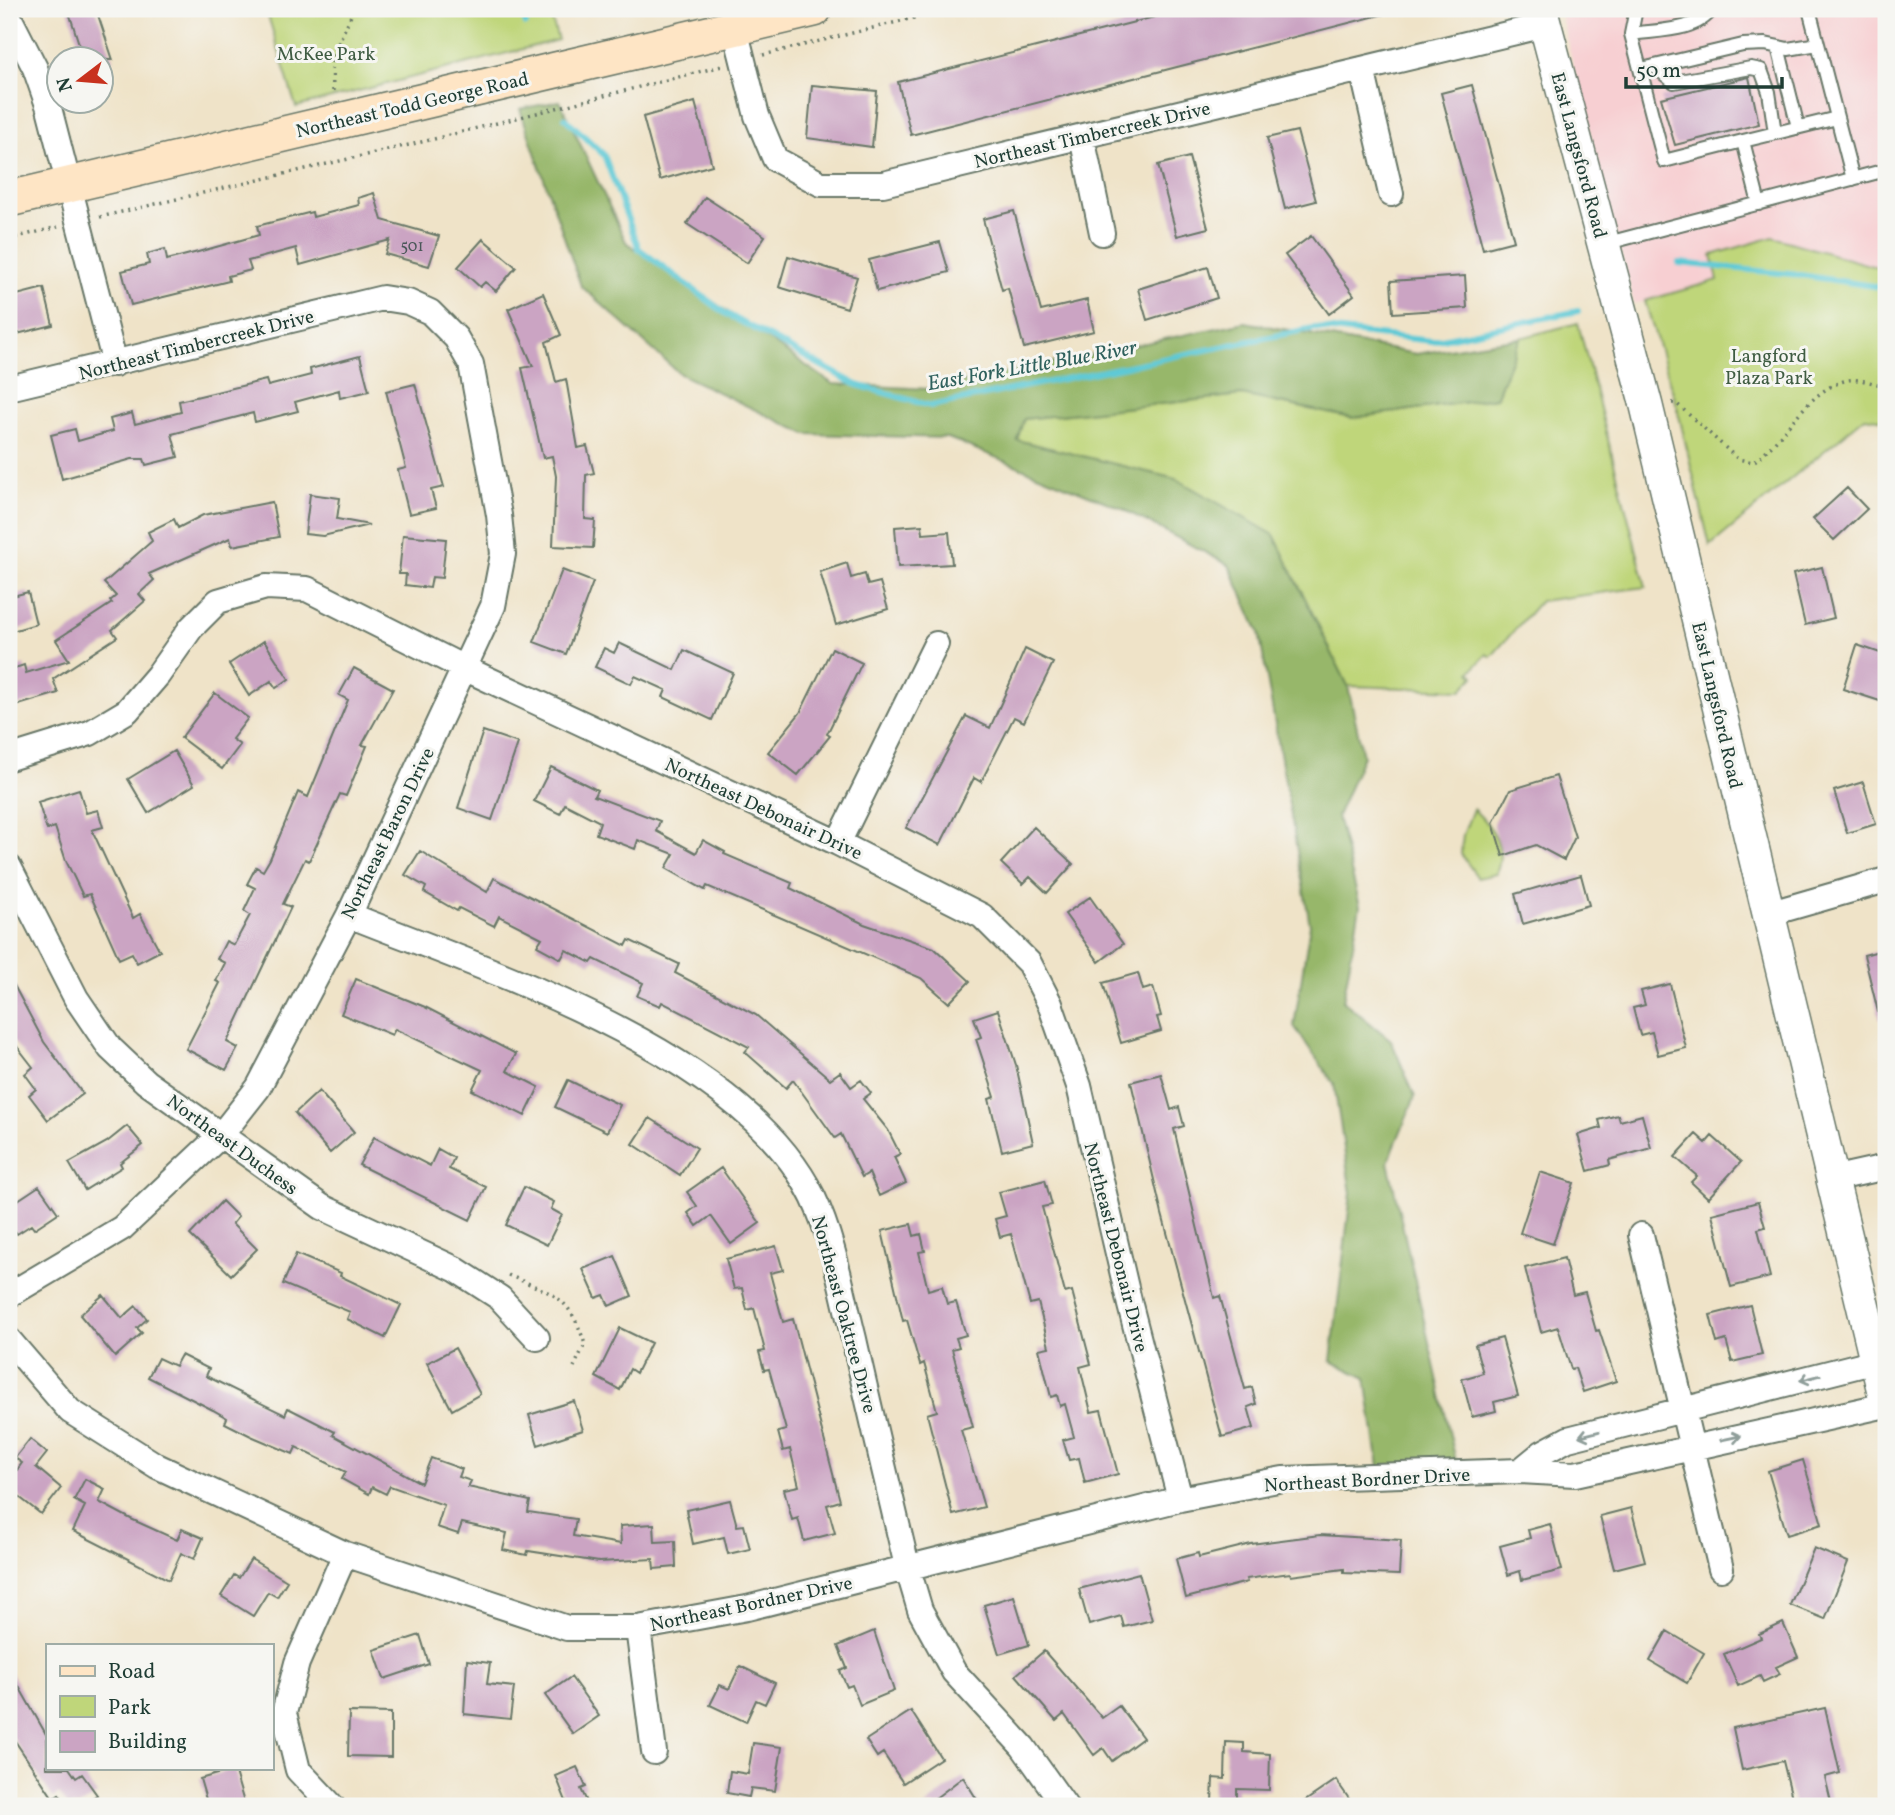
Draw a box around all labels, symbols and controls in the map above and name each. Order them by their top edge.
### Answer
park label: McKee Park [277,42,375,68]
north arrow [46,46,116,116]
scale bar [1626,46,1781,90]
text: 50 m [1636,57,1681,86]
street label: Northeast Todd George Road [293,66,531,145]
street label: East Langsford Road [1543,70,1613,241]
text: N [51,74,80,94]
street label: Northeast Timbercreek Drive [972,96,1213,176]
house number: 501 [400,236,424,258]
street label: Northeast Timbercreek Drive [76,304,317,388]
water label: East Fork Little Blue River [925,334,1140,399]
park label: Langford Plaza Park [1725,344,1813,392]
street label: East Langsford Road [1684,619,1748,792]
street label: Northeast Baron Drive [336,744,442,924]
street label: Northeast Debonair Drive [660,753,866,867]
street label: Northeast Duchess [161,1089,303,1202]
street label: Northeast Debonair Drive [1076,1140,1154,1355]
street label: Northeast Oaktree Drive [804,1213,882,1416]
one-way arrow [1799,1372,1822,1385]
one-way arrow [1578,1428,1601,1441]
one-way arrow [1719,1430,1742,1444]
street label: Northeast Bordner Drive [1263,1463,1471,1499]
street label: Northeast Bordner Drive [648,1571,855,1639]
legend [46,1644,273,1770]
text: Road [108,1658,155,1687]
text: Park [108,1694,151,1723]
text: Building [108,1728,187,1757]

